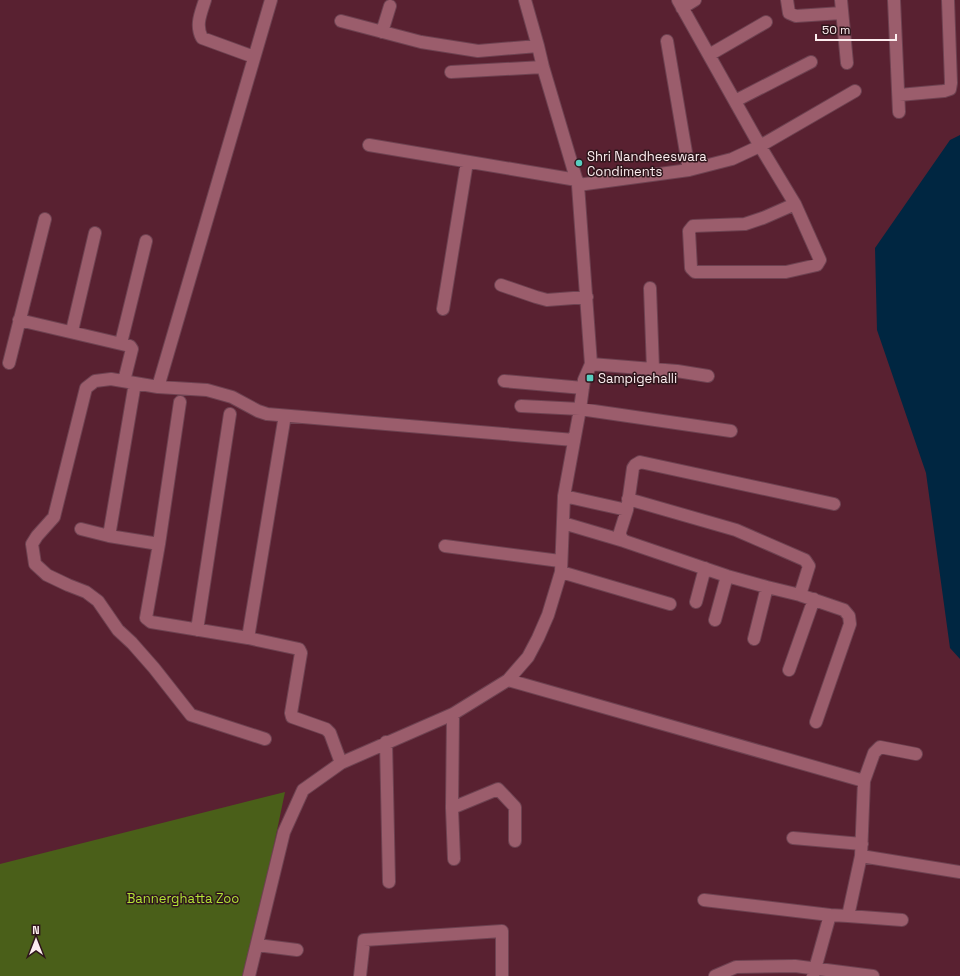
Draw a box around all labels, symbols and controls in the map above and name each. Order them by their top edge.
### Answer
scale bar [816,16,896,42]
text: 50 m [822,22,850,38]
place label: Shri Nandheeswara Condiments [587,148,707,180]
marker: Shri Nandheeswara Condiments [574,158,584,168]
place label: Sampigehalli [598,370,677,387]
marker: Sampigehalli [585,373,595,383]
park label: Bannerghatta Zoo [127,890,239,907]
north arrow [16,920,56,960]
text: N [32,923,40,937]

